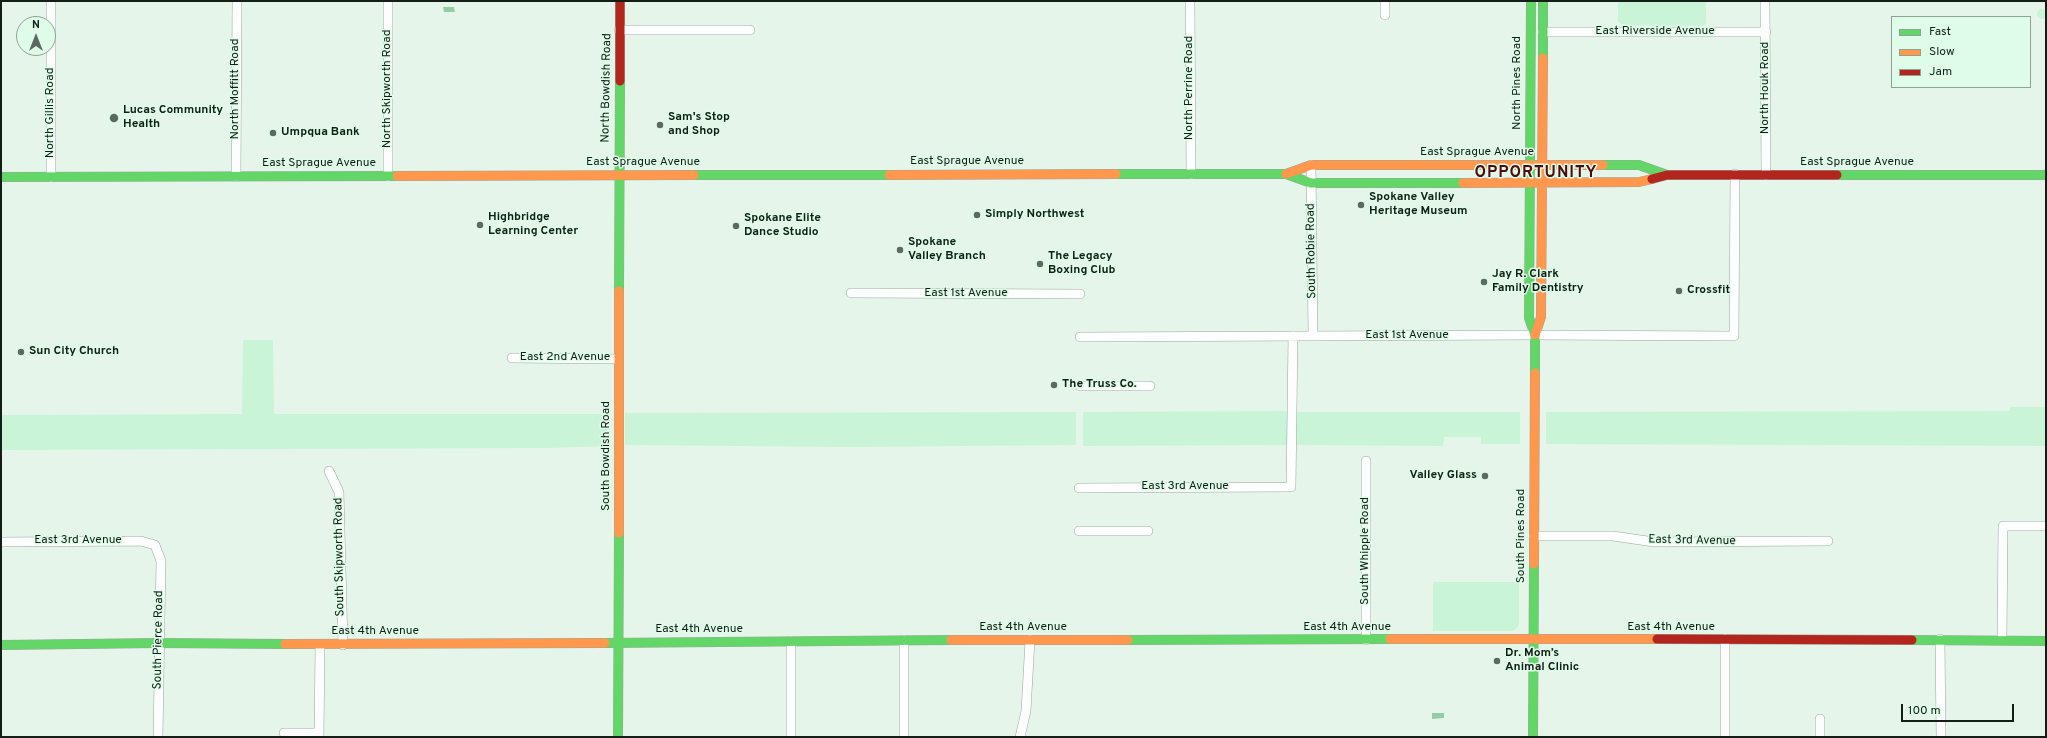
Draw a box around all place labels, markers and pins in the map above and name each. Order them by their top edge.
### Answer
place label: Lucas Community Health [123,104,223,132]
place label: Sam's Stop and Shop [668,111,730,139]
marker: Lucas Community Health [108,112,120,124]
marker: Sam's Stop and Shop [655,120,665,130]
place label: Umpqua Bank [281,126,360,140]
marker: Umpqua Bank [268,128,278,138]
place label: Spokane Valley Heritage Museum [1369,191,1468,219]
marker: Spokane Valley Heritage Museum [1356,200,1366,210]
place label: Simply Northwest [985,208,1084,222]
marker: Simply Northwest [972,210,982,220]
place label: Highbridge Learning Center [488,211,578,239]
place label: Spokane Elite Dance Studio [744,212,821,240]
marker: Highbridge Learning Center [475,220,485,230]
marker: Spokane Elite Dance Studio [731,221,741,231]
place label: Spokane Valley Branch [908,236,986,264]
marker: Spokane Valley Branch [895,245,905,255]
place label: The Legacy Boxing Club [1048,250,1116,278]
marker: The Legacy Boxing Club [1035,259,1045,269]
place label: Jay R. Clark Family Dentistry [1492,268,1584,296]
marker: Jay R. Clark Family Dentistry [1479,277,1489,287]
place label: Crossfit [1687,284,1730,298]
marker: Crossfit [1674,286,1684,296]
place label: Sun City Church [29,345,119,359]
marker: Sun City Church [16,347,26,357]
place label: The Truss Co. [1062,378,1137,392]
marker: The Truss Co. [1049,380,1059,390]
place label: Valley Glass [1410,469,1477,483]
marker: Valley Glass [1480,471,1490,481]
place label: Dr. Mom’s Animal Clinic [1505,647,1579,675]
marker: Dr. Mom’s Animal Clinic [1492,656,1502,666]

